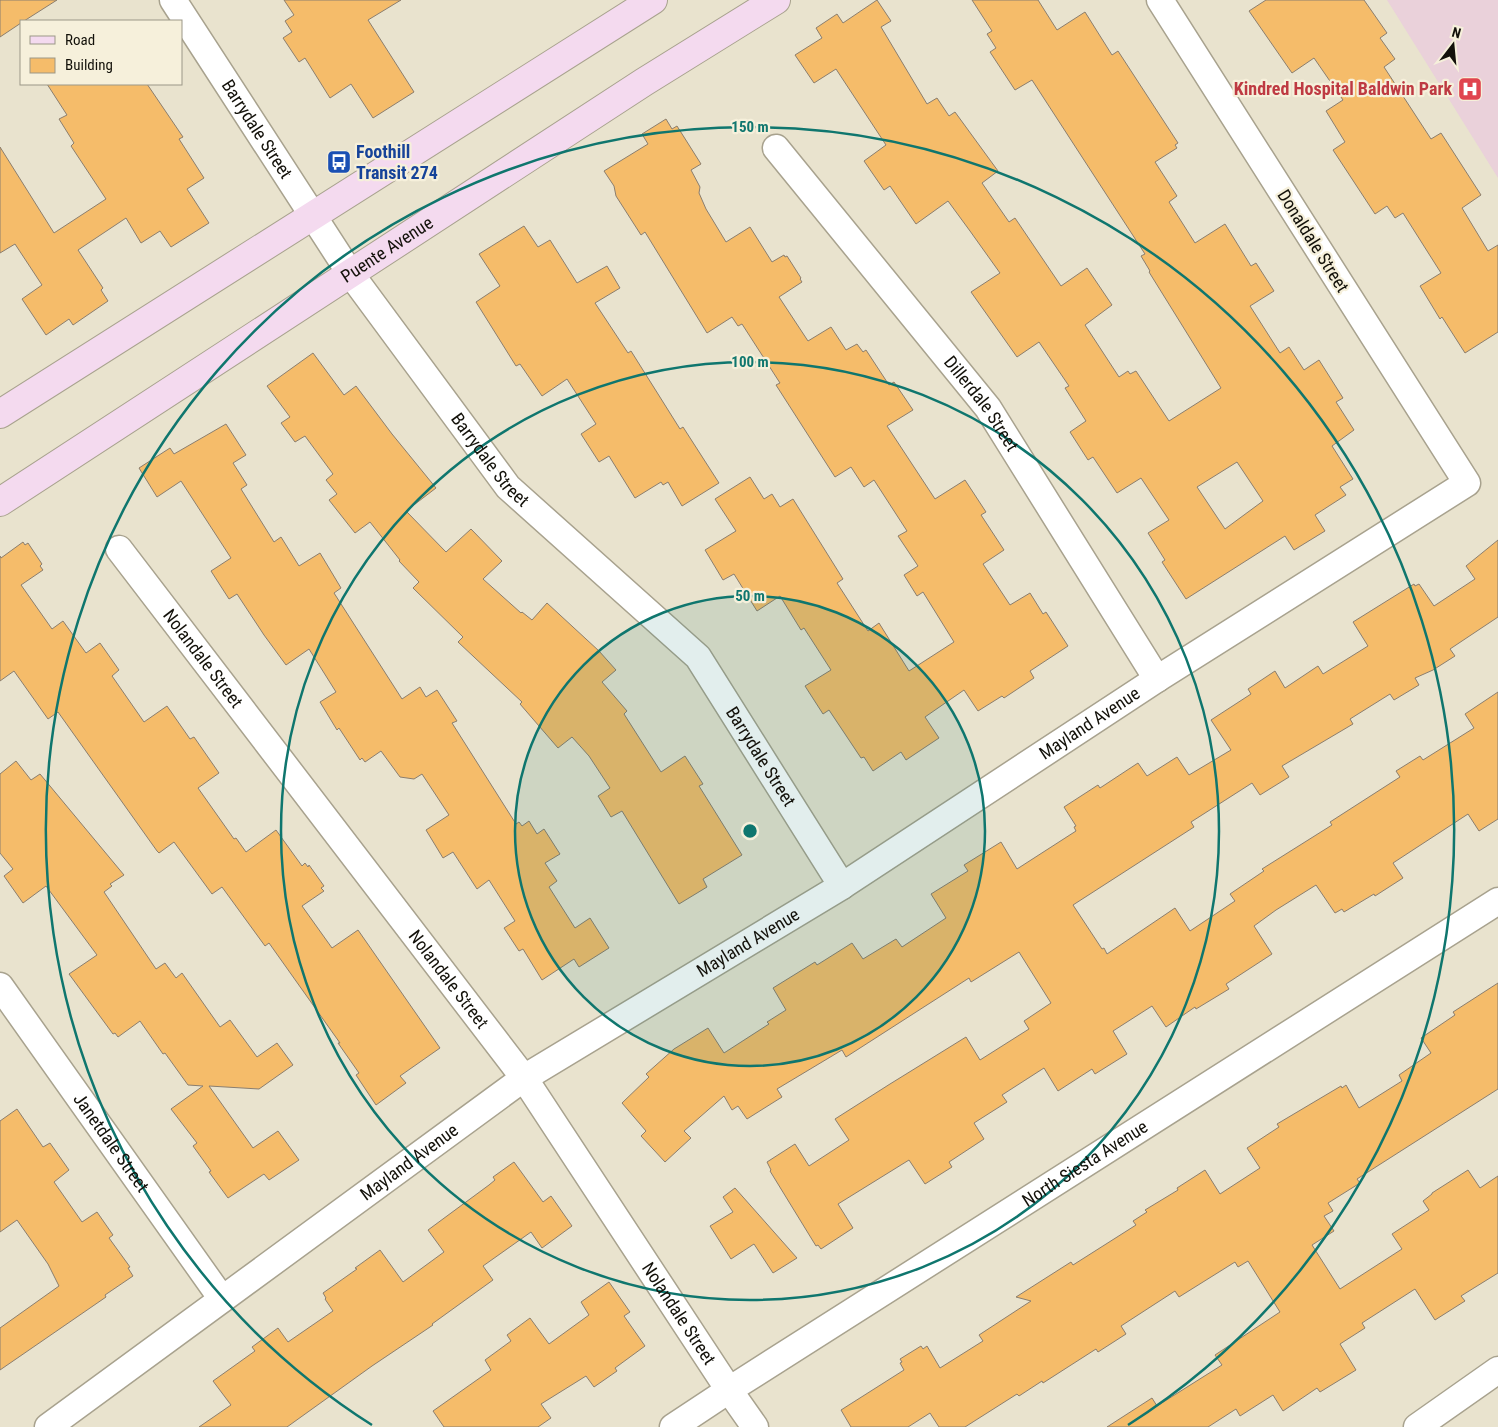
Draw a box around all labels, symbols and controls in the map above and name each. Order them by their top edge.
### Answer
legend [20,20,182,85]
north arrow [1428,20,1478,70]
text: N [1450,24,1463,41]
text: Road [65,31,95,49]
text: Building [65,56,113,74]
street label: Barrydale Street [218,76,297,182]
hospital icon: Kindred Hospital Baldwin Park [1457,76,1483,102]
place label: Kindred Hospital Baldwin Park [1234,78,1452,99]
text: 150 m [731,118,769,136]
place label: Foothill Transit 274 [356,141,438,183]
bus stop icon: Foothill Transit 274 [326,149,352,175]
street label: Donaldale Street [1273,185,1353,296]
street label: Puente Avenue [337,212,437,287]
street label: Dillerdale Street [940,351,1023,455]
text: 100 m [731,353,769,371]
street label: Barrydale Street [447,409,533,511]
text: 50 m [735,587,765,605]
street label: Nolandale Street [159,605,248,712]
street label: Mayland Avenue [1035,682,1144,763]
street label: Barrydale Street [722,703,800,810]
centre of rings [741,822,759,840]
street label: Mayland Avenue [693,903,803,981]
street label: Nolandale Street [405,926,493,1032]
street label: Janetdale Street [69,1089,154,1196]
street label: North Siesta Avenue [1018,1116,1151,1211]
street label: Mayland Avenue [356,1119,462,1204]
street label: Nolandale Street [638,1258,720,1368]

